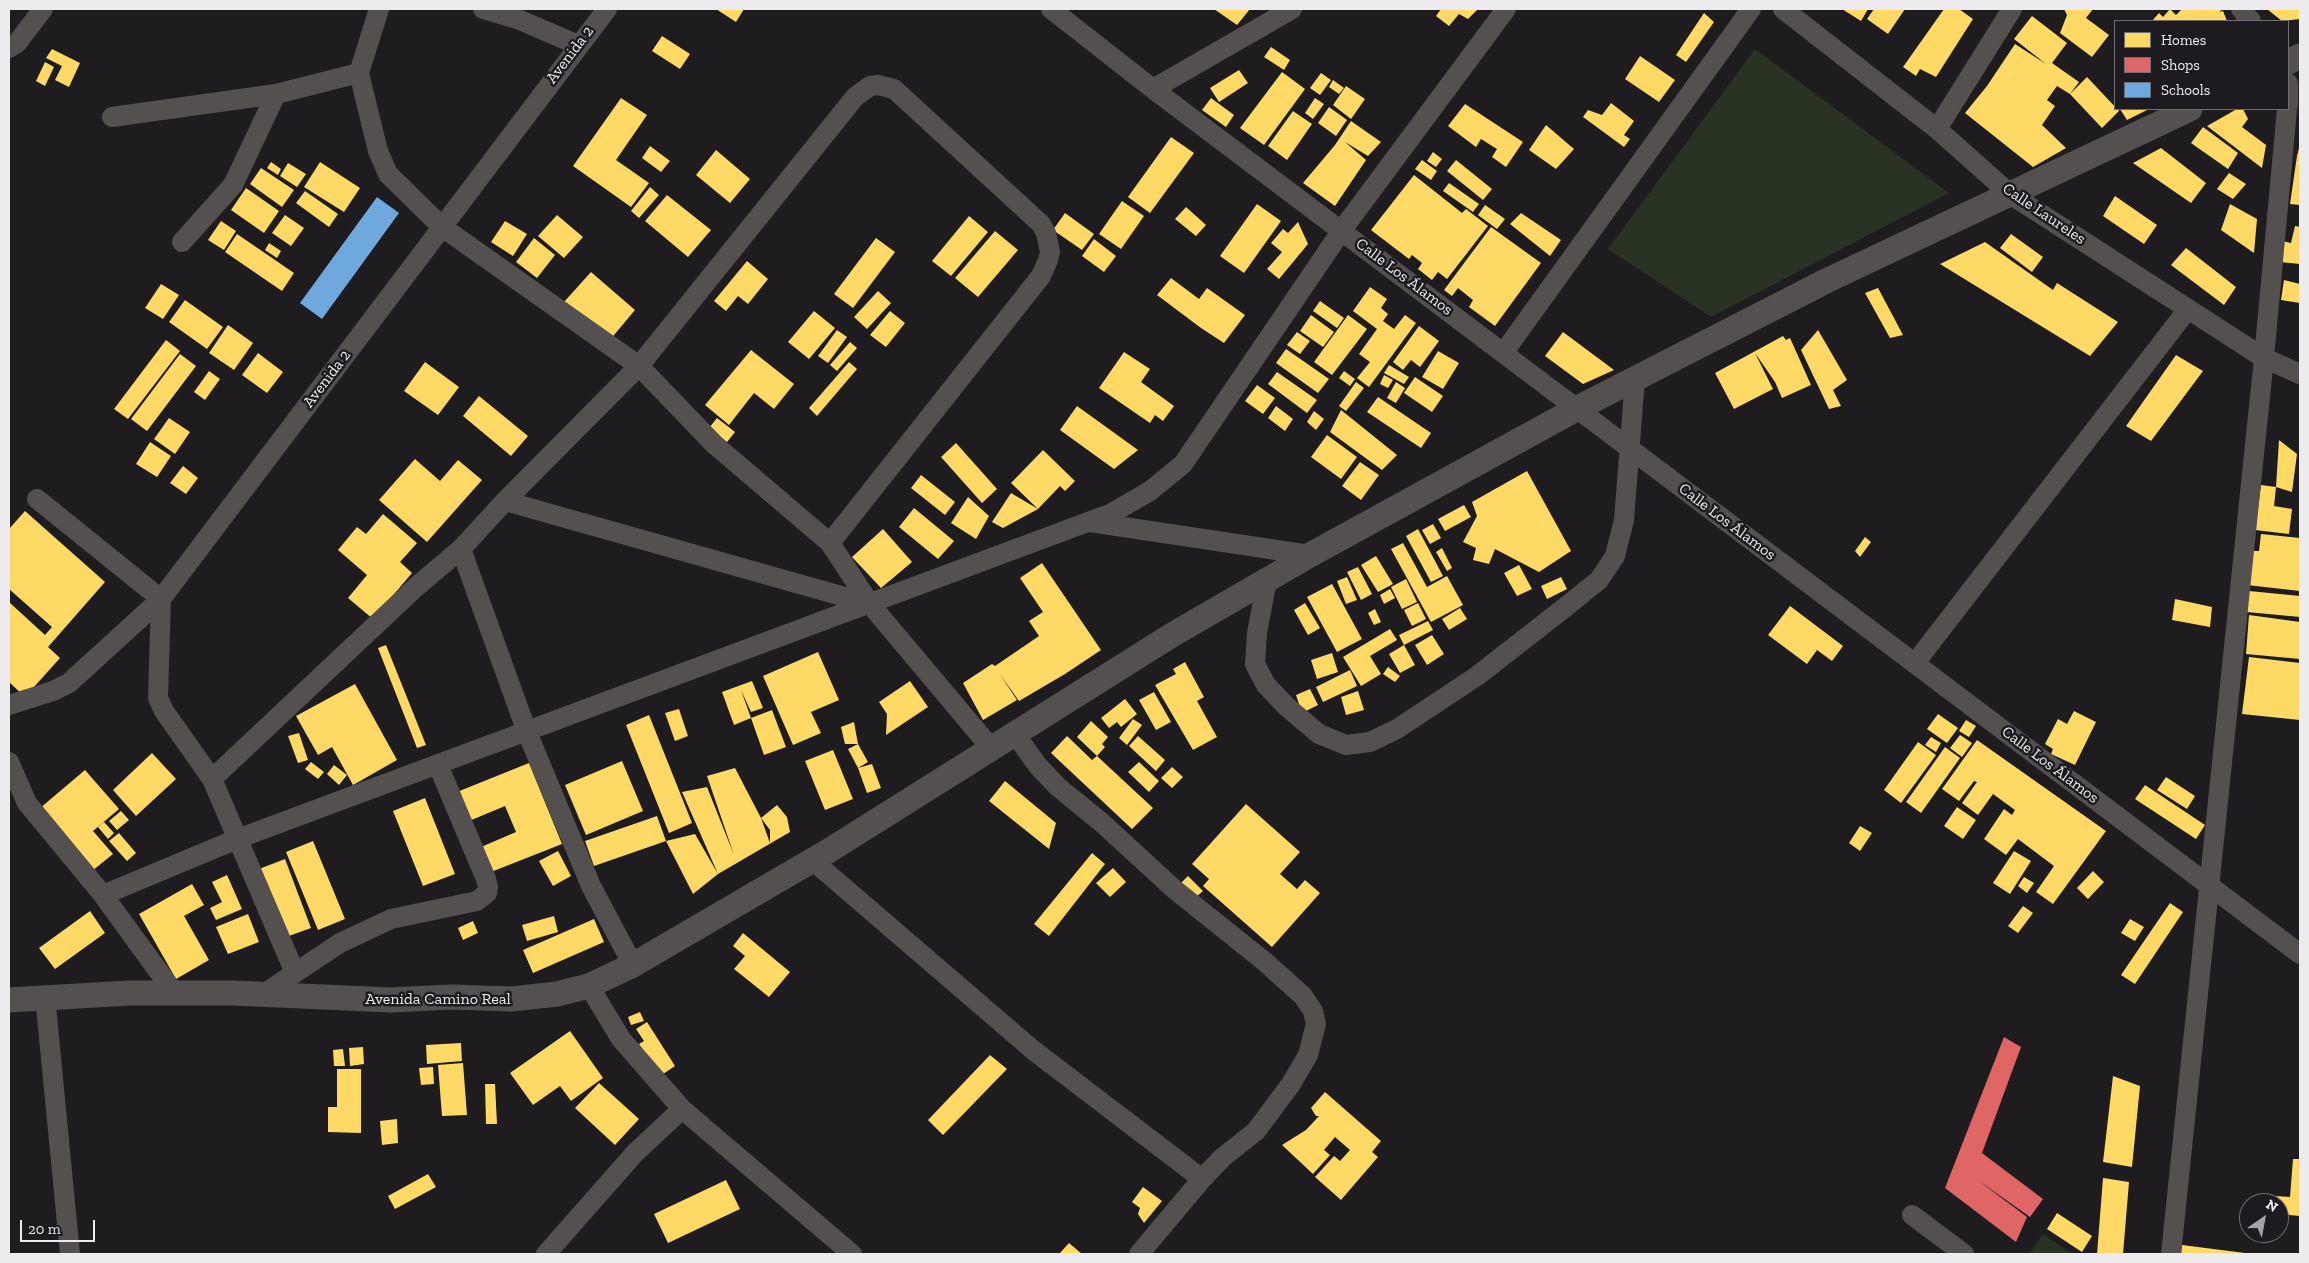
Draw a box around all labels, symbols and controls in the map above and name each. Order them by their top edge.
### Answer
legend [2114,20,2289,110]
street label: Avenida 2 [542,22,598,88]
text: Homes [2161,31,2206,49]
text: Shops [2161,56,2200,74]
text: Schools [2161,81,2210,99]
street label: Calle Laureles [1999,179,2089,249]
street label: Calle Los Álamos [1352,234,1456,320]
street label: Avenida 2 [299,346,355,412]
street label: Calle Los Álamos [1675,479,1779,565]
street label: Calle Los Álamos [1998,722,2102,808]
street label: Avenida Camino Real [365,989,511,1009]
north arrow [2239,1193,2289,1243]
text: N [2263,1196,2281,1216]
scale bar [22,1210,98,1242]
text: 20 m [28,1220,61,1238]

